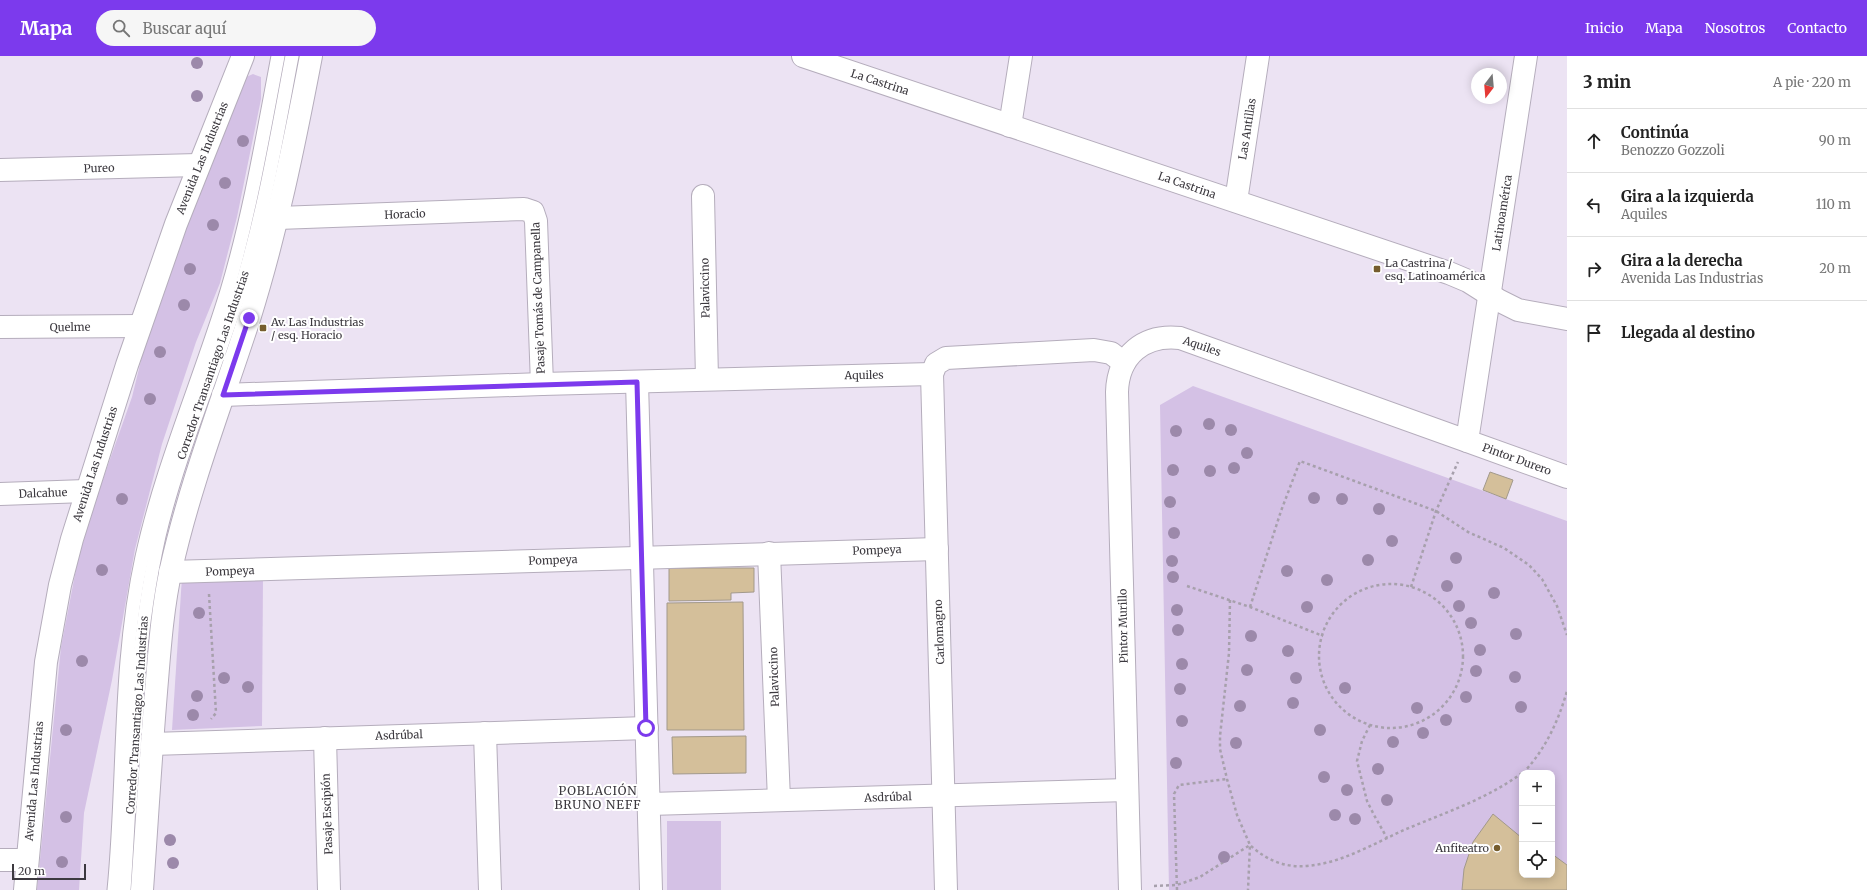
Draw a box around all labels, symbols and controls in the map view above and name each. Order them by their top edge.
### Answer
search box [96,10,376,46]
text: Mapa [20,16,72,40]
icon: search [110,17,132,39]
text: Buscar aquí [142,19,226,38]
text: Inicio [1585,19,1623,37]
text: Mapa [1645,19,1683,37]
text: Nosotros [1705,19,1765,37]
text: Contacto [1787,19,1847,37]
street label: La Castrina [849,66,911,98]
north arrow [1471,68,1507,104]
text: 3 min [1583,71,1631,93]
text: A pie · 220 m [1773,74,1851,91]
street label: Las Antillas [1235,97,1259,161]
street label: Avenida Las Industrias [173,100,231,217]
text: Continúa [1621,123,1689,142]
icon: ahead [1583,130,1605,152]
text: 90 m [1819,132,1851,149]
text: Benozzo Gozzoli [1621,142,1725,159]
street label: Pureo [83,160,115,176]
street label: La Castrina [1156,169,1218,201]
street label: Latinoamérica [1489,174,1515,252]
text: Gira a la izquierda [1621,187,1754,206]
icon: left [1583,194,1605,216]
text: 110 m [1816,196,1851,213]
street label: Horacio [384,206,426,222]
text: Aquiles [1621,206,1667,223]
street label: Pasaje Tomás de Campanella [528,222,548,374]
text: Gira a la derecha [1621,251,1743,270]
place label: La Castrina / esq. Latinoamérica [1385,256,1485,283]
street label: Palaviccino [697,257,713,318]
icon: right [1583,258,1605,280]
text: 20 m [1819,260,1851,277]
marker: La Castrina / esq. Latinoamérica [1372,264,1382,274]
street label: Corredor Transantiago Las Industrias [174,269,252,461]
text: Avenida Las Industrias [1621,270,1763,287]
route end [240,309,258,327]
place label: Av. Las Industrias / esq. Horacio [270,315,364,342]
street label: Quelme [49,320,91,334]
icon: arrive [1583,322,1605,344]
marker: Av. Las Industrias / esq. Horacio [258,323,268,333]
text: Llegada al destino [1621,323,1755,342]
street label: Aquiles [1180,333,1223,359]
street label: Aquiles [843,368,884,382]
street label: Avenida Las Industrias [69,405,120,524]
street label: Pintor Durero [1481,440,1554,478]
street label: Dalcahue [18,485,68,501]
street label: Pompeya [852,542,902,558]
street label: Pompeya [528,552,578,568]
street label: Pompeya [205,563,255,579]
street label: Pintor Murillo [1115,588,1131,664]
street label: Carlomagno [931,599,947,665]
street label: Corredor Transantiago Las Industrias [123,615,151,815]
street label: Palaviccino [766,646,782,707]
route start [637,719,655,737]
street label: Avenida Las Industrias [22,720,46,843]
street label: Asdrúbal [374,727,424,743]
map controls [1519,770,1555,878]
button: + [1519,770,1555,806]
street label: Pasaje Escipión [319,772,335,855]
district label: POBLACIÓN BRUNO NEFF [554,783,642,812]
street label: Asdrúbal [863,789,913,805]
button: − [1519,806,1555,842]
place label: Anfiteatro [1434,841,1490,855]
button: locate [1519,842,1555,878]
marker: Anfiteatro [1492,843,1502,853]
scale bar [12,862,86,881]
text: 20 m [18,864,45,878]

